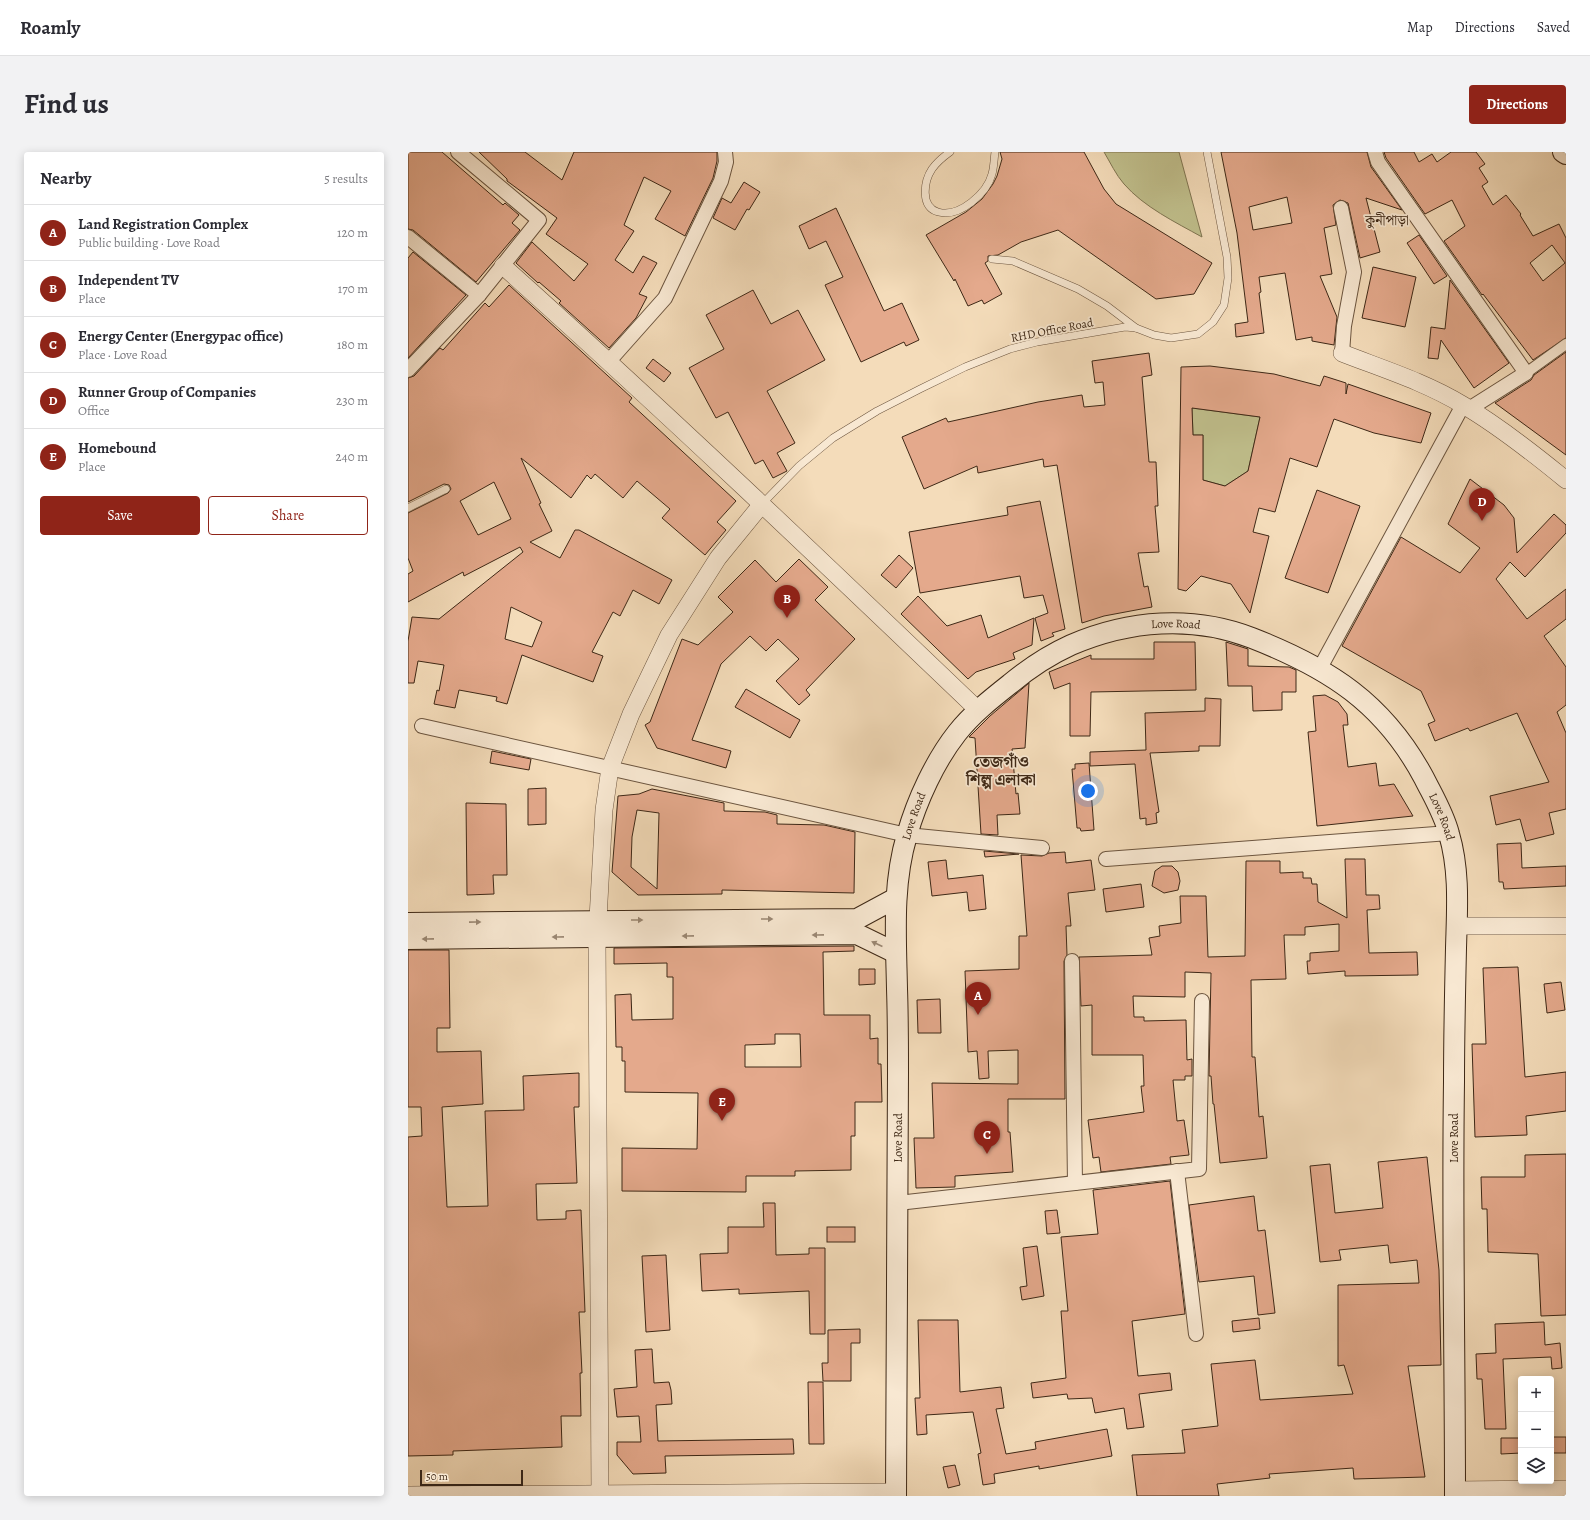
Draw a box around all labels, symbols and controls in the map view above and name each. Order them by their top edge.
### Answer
text: Roamly [20,15,80,41]
text: Map [1407,18,1433,37]
text: Directions [1455,18,1515,37]
text: Saved [1537,18,1570,37]
text: Find us [24,85,109,123]
button: Directions [1469,85,1566,124]
text: Nearby [40,167,91,190]
text: 5 results [324,170,368,187]
district label: কুনীপাড়া [1364,211,1409,230]
text: Land Registration Complex [78,214,248,234]
text: A [49,224,57,241]
text: 120 m [337,224,368,241]
text: Public building · Love Road [78,234,220,251]
text: Independent TV [78,270,179,290]
text: B [49,280,57,297]
text: 170 m [338,280,368,297]
text: Place [78,290,106,307]
street label: RHD Office Road [1009,314,1095,346]
text: Energy Center (Energypac office) [78,326,283,346]
text: C [49,336,57,353]
text: 180 m [337,336,368,353]
text: Place · Love Road [78,346,167,363]
text: Runner Group of Companies [78,382,256,402]
text: D [48,392,58,409]
text: 230 m [336,392,368,409]
text: Office [78,402,110,419]
text: Homebound [78,438,156,458]
text: E [49,448,57,465]
text: 240 m [336,448,368,465]
text: Place [78,458,106,475]
pin: D [1469,488,1495,521]
button: Save [40,496,200,535]
button: Share [208,496,368,535]
pin: B [774,585,800,618]
street label: Love Road [1150,615,1202,633]
district label: তেজগাঁও শিল্প এলাকা [965,751,1036,791]
your location [1078,781,1098,801]
street label: Love Road [898,789,930,842]
street label: Love Road [1425,790,1459,843]
one-way arrow [761,916,774,922]
one-way arrow [631,917,644,923]
one-way arrow [469,919,482,925]
one-way arrow [811,932,824,938]
one-way arrow [681,933,694,939]
one-way arrow [551,934,564,940]
one-way arrow [421,936,434,942]
one-way arrow [871,941,882,947]
pin: A [965,982,991,1015]
pin: E [709,1088,735,1121]
street label: Love Road [890,1112,906,1163]
street label: Love Road [1446,1113,1462,1163]
pin: C [974,1121,1000,1154]
map controls [1518,1376,1554,1484]
button: + [1518,1376,1554,1412]
button: − [1518,1412,1554,1448]
button: layers [1518,1448,1554,1484]
scale bar [420,1468,523,1487]
text: 50 m [426,1469,448,1484]

